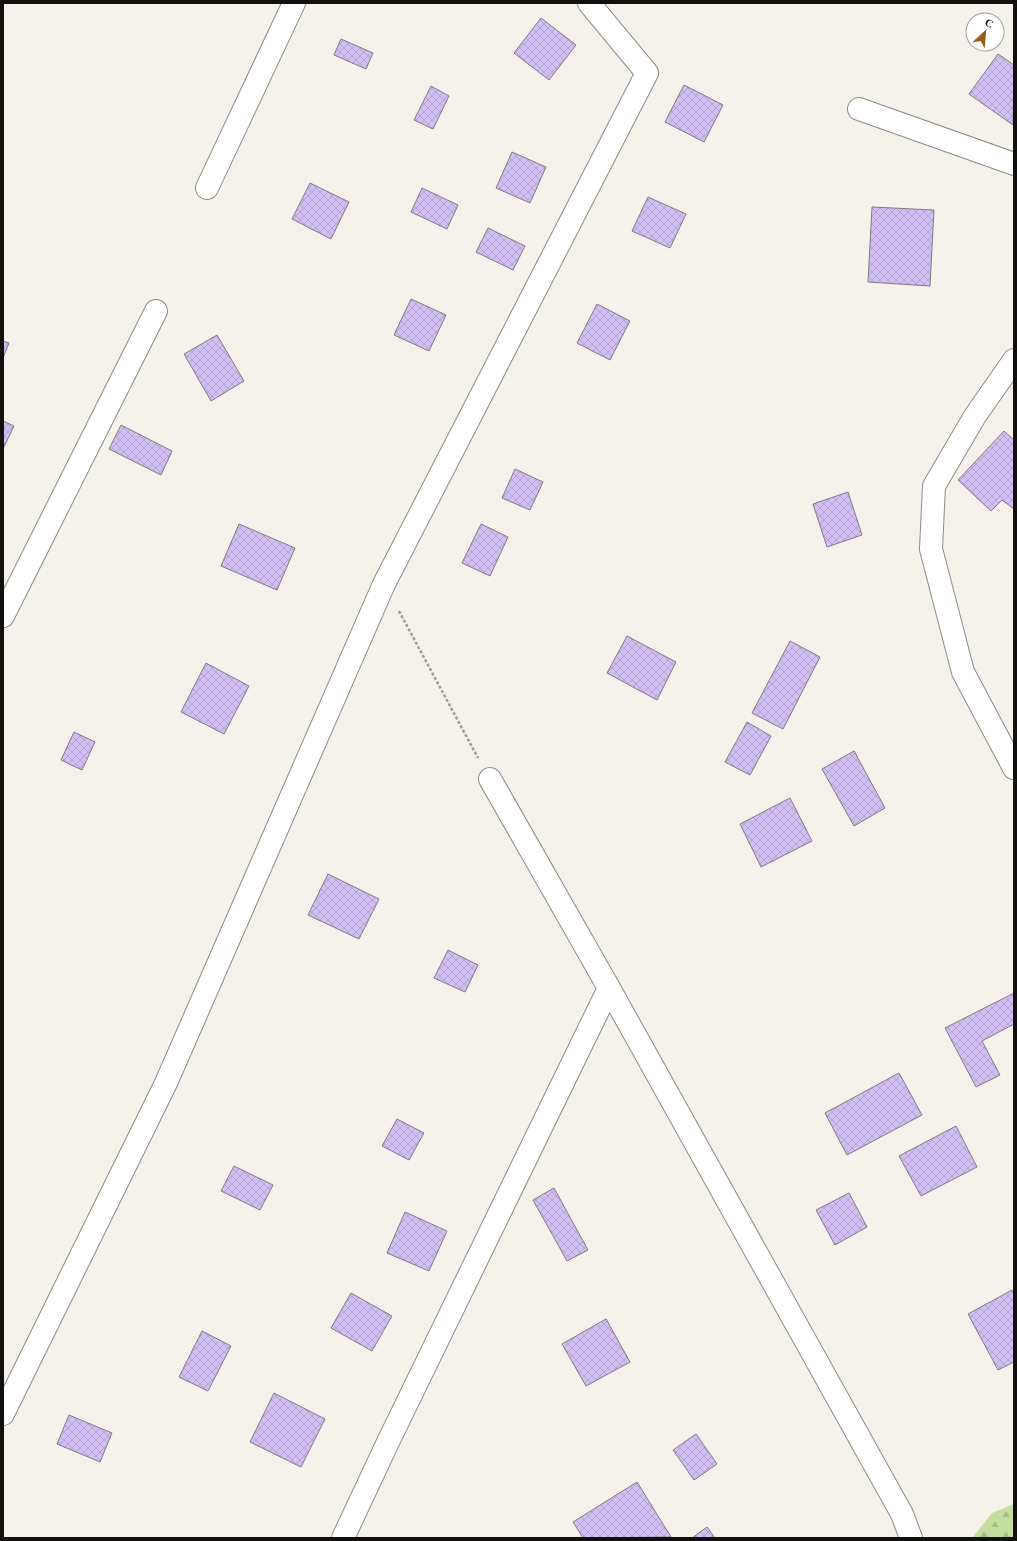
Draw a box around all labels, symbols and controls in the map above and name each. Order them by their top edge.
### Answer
north arrow [965,12,1005,52]
text: С [983,15,996,31]

